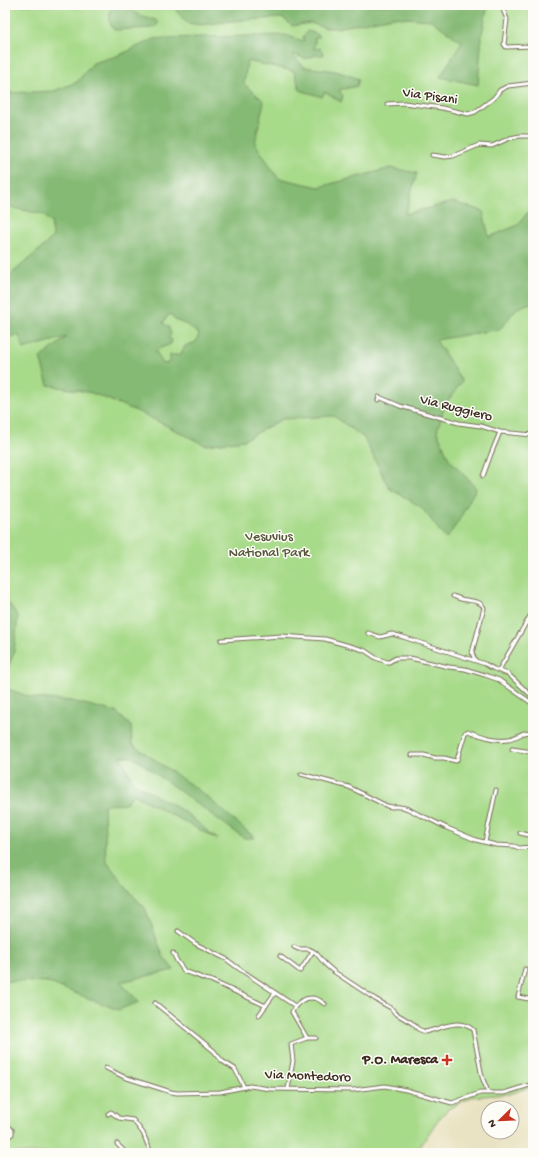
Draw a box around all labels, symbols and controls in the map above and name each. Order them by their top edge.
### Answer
street label: Via Pisani [400,85,459,109]
street label: Via Ruggiero [417,392,494,426]
park label: Vesuvius National Park [229,529,311,562]
place label: P.O. Maresca [361,1052,439,1069]
marker: P.O. Maresca [441,1054,453,1066]
street label: Via Montedoro [264,1067,351,1087]
north arrow [480,1100,520,1140]
text: N [486,1117,500,1129]

